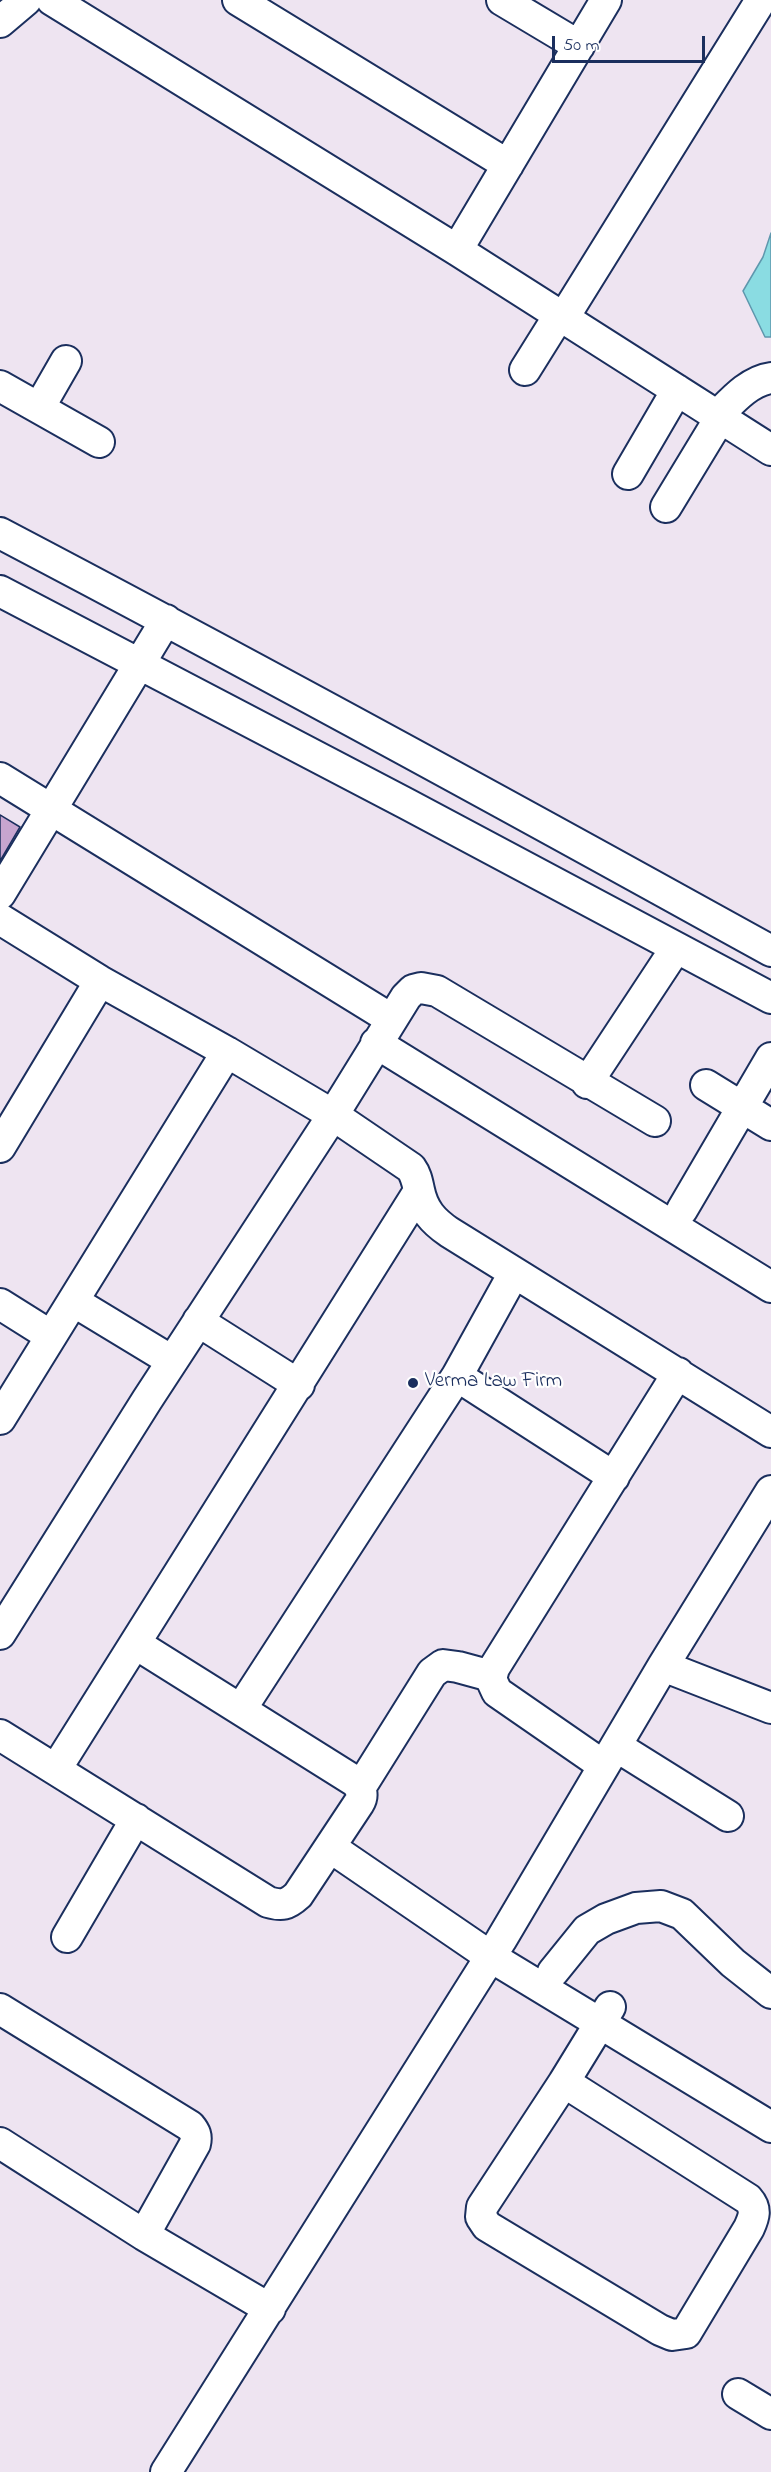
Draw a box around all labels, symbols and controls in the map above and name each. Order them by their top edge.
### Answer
scale bar [555,24,708,62]
text: 50 m [563,33,600,59]
place label: Verma Law Firm [425,1370,562,1396]
marker: Verma Law Firm [406,1376,420,1390]

